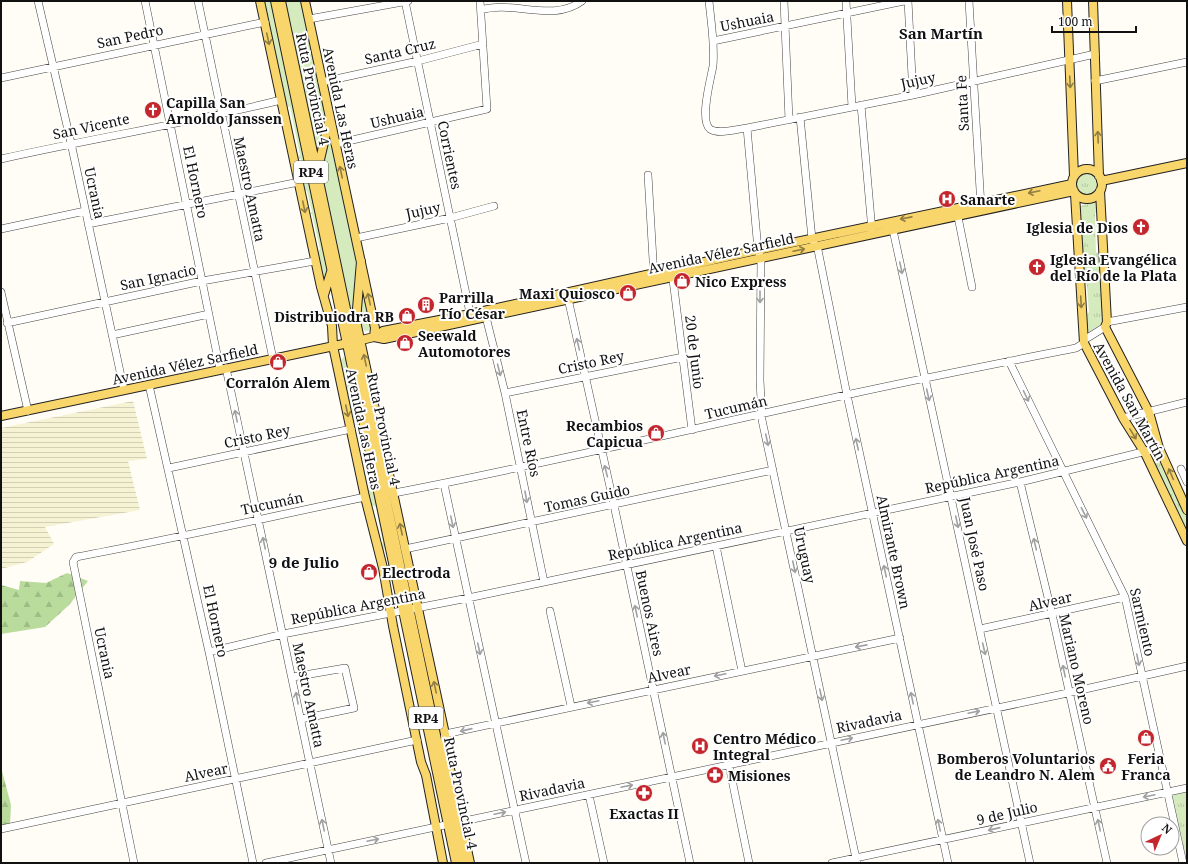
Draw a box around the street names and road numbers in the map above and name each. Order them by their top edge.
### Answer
street label: Ushuaia [718,6,776,36]
street label: San Pedro [95,20,165,52]
street label: Ruta Provincial 4 [292,31,334,147]
street label: Santa Cruz [363,34,437,68]
street label: Avenida Las Heras [319,45,363,171]
street label: Jujuy [898,67,937,93]
street label: Santa Fe [951,74,973,132]
street label: Ushuaia [368,102,426,132]
street label: San Vicente [51,109,131,143]
street label: Corrientes [433,119,467,191]
street label: Maestro Amatta [230,135,270,243]
street label: El Hornero [179,144,213,220]
road number: RP4 [294,161,328,183]
street label: Ucrania [80,165,110,221]
street label: Jujuy [403,197,442,223]
street label: Avenida Vélez Sarfield [646,228,796,278]
street label: San Ignacio [118,260,198,294]
street label: 20 de Junio [681,314,709,390]
street label: Avenida San Martín [1090,338,1170,464]
street label: Avenida Vélez Sarfield [110,339,260,389]
street label: Cristo Rey [556,346,626,378]
street label: Avenida Las Heras [342,366,386,492]
street label: Ruta Provincial 4 [363,371,405,487]
street label: Tucumán [703,391,769,423]
street label: Entre Ríos [513,408,545,478]
street label: Cristo Rey [222,420,292,452]
street label: República Argentina [923,450,1061,498]
street label: Tomas Guido [542,480,632,516]
street label: Tucumán [239,487,305,519]
street label: Almirante Brown [873,493,915,611]
street label: Juan José Paso [956,494,994,593]
street label: República Argentina [606,517,744,565]
street label: Uruguay [790,525,820,585]
street label: Buenos Aires [632,568,668,658]
street label: El Hornero [199,583,233,659]
street label: República Argentina [289,584,427,628]
street label: Sarmiento [1126,586,1160,658]
street label: Alvear [1026,587,1074,615]
street label: Mariano Moreno [1055,612,1099,726]
street label: Ucrania [90,625,120,681]
street label: Maestro Amatta [289,641,329,749]
street label: Alvear [645,659,693,687]
street label: Rivadavia [834,705,904,737]
road number: RP4 [409,707,443,729]
street label: Ruta Provincial 4 [440,735,482,851]
street label: Alvear [182,758,230,786]
street label: Rivadavia [517,773,587,805]
street label: 9 de Julio [975,797,1039,829]

